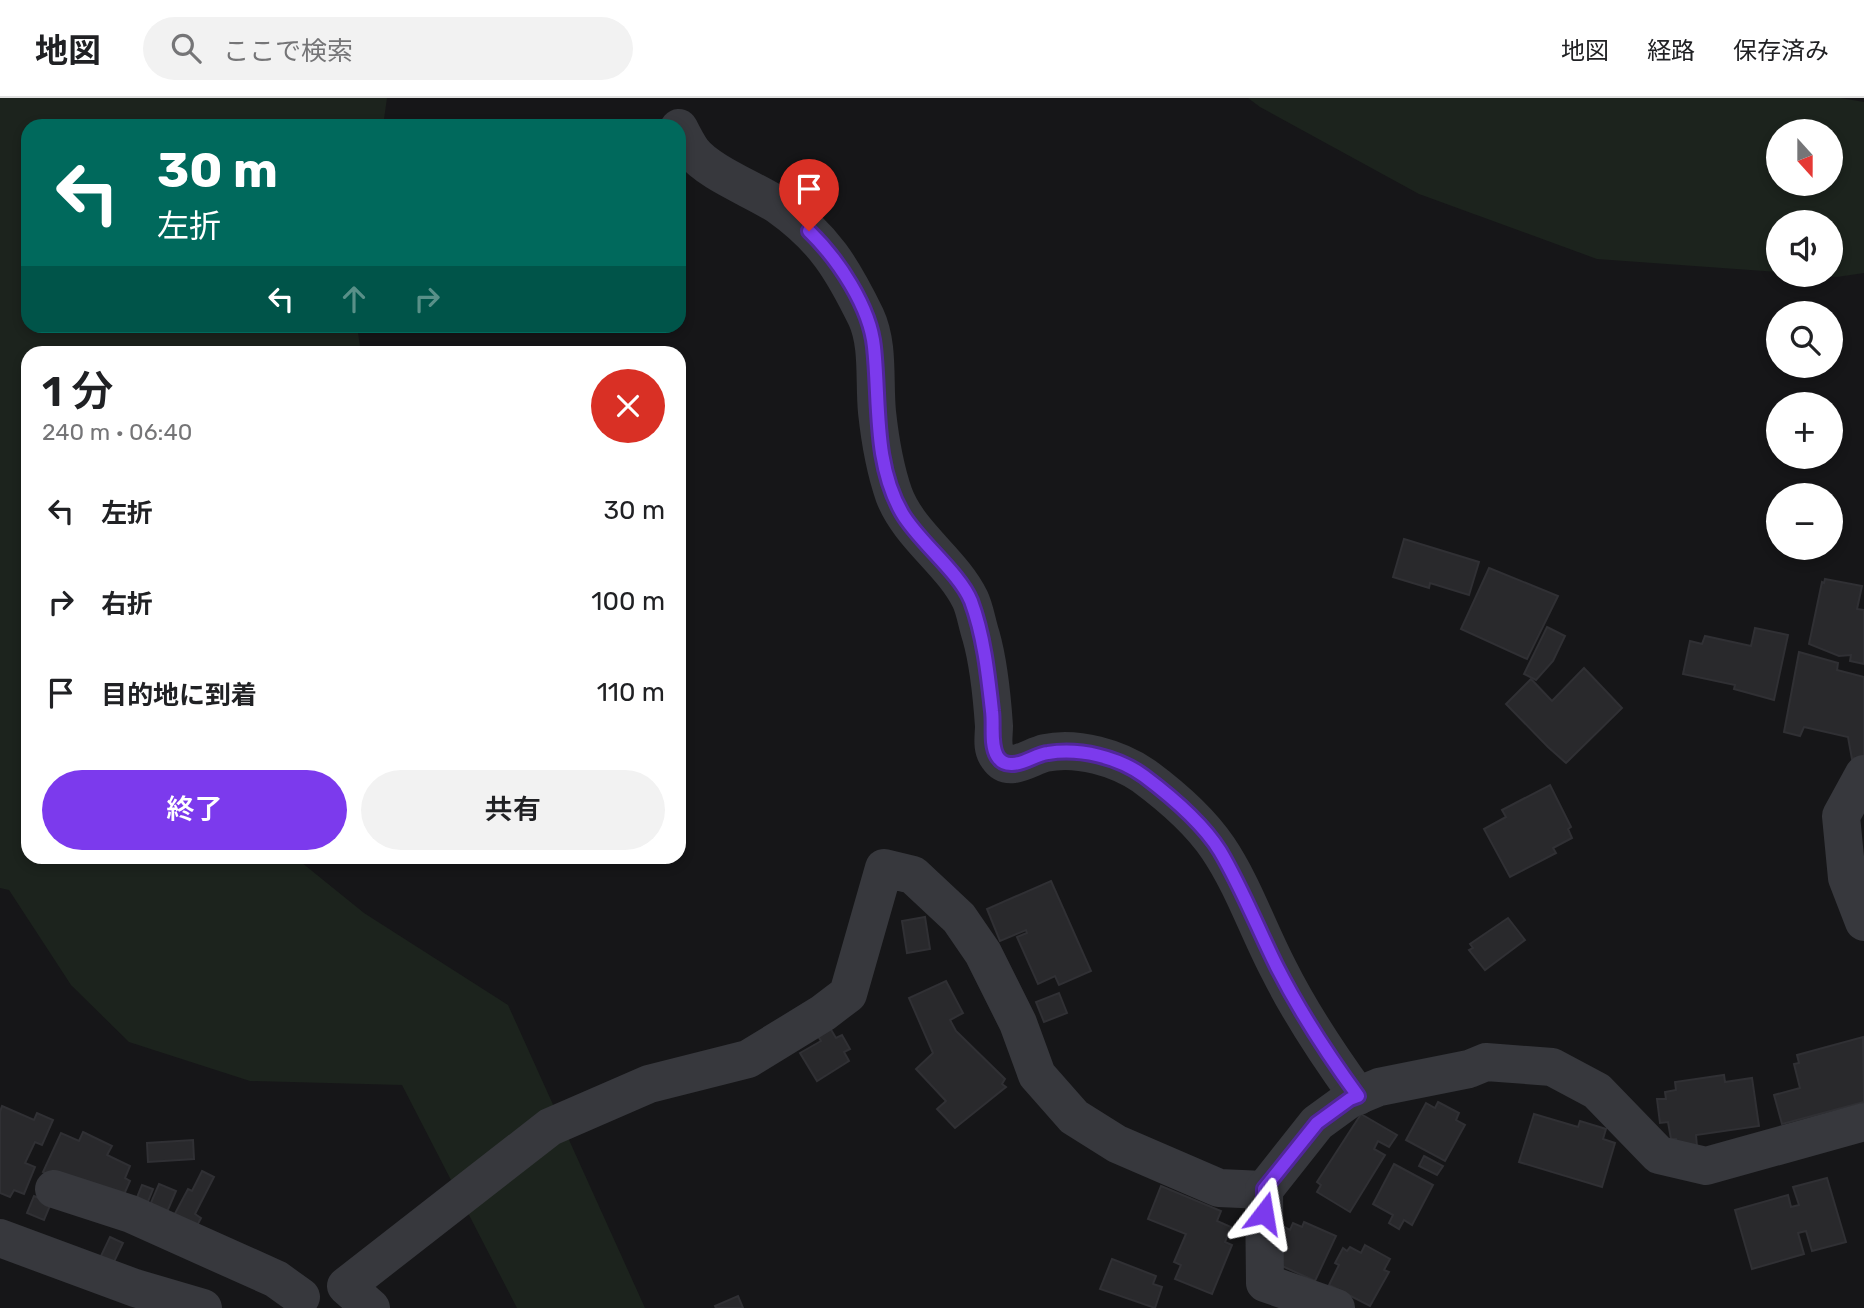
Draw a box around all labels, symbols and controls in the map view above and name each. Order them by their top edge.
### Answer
search box [143,17,633,80]
icon: search [167,29,205,67]
text: 地図 [35,31,101,70]
text: ここで検索 [223,36,353,67]
text: 地図 [1561,37,1609,65]
text: 経路 [1647,37,1695,65]
text: 保存済み [1733,37,1829,65]
north arrow [1766,119,1843,196]
map controls [1766,119,1843,560]
text: 30 m [157,141,278,199]
icon: left [42,147,133,238]
pin [779,159,839,231]
icon: arrive [790,170,828,208]
text: 左折 [157,207,221,245]
button: sound [1766,210,1843,287]
icon: left [262,280,300,318]
icon: ahead [335,280,373,318]
icon: right [408,280,446,318]
button: search [1766,301,1843,378]
text: 1 分 [42,367,113,417]
button: close [591,369,665,443]
button: + [1766,392,1843,469]
text: 240 m · 06:40 [42,418,192,446]
button: − [1766,483,1843,560]
icon: left [42,492,80,530]
text: 30 m [603,495,665,526]
text: 左折 [101,498,153,529]
icon: right [42,583,80,621]
text: 100 m [591,586,665,617]
text: 右折 [101,589,153,620]
icon: arrive [42,674,80,712]
text: 110 m [597,677,665,708]
text: 目的地に到着 [101,680,257,711]
button: 終了 [42,770,347,850]
button: 共有 [361,770,665,850]
position arrow [1227,1176,1301,1250]

